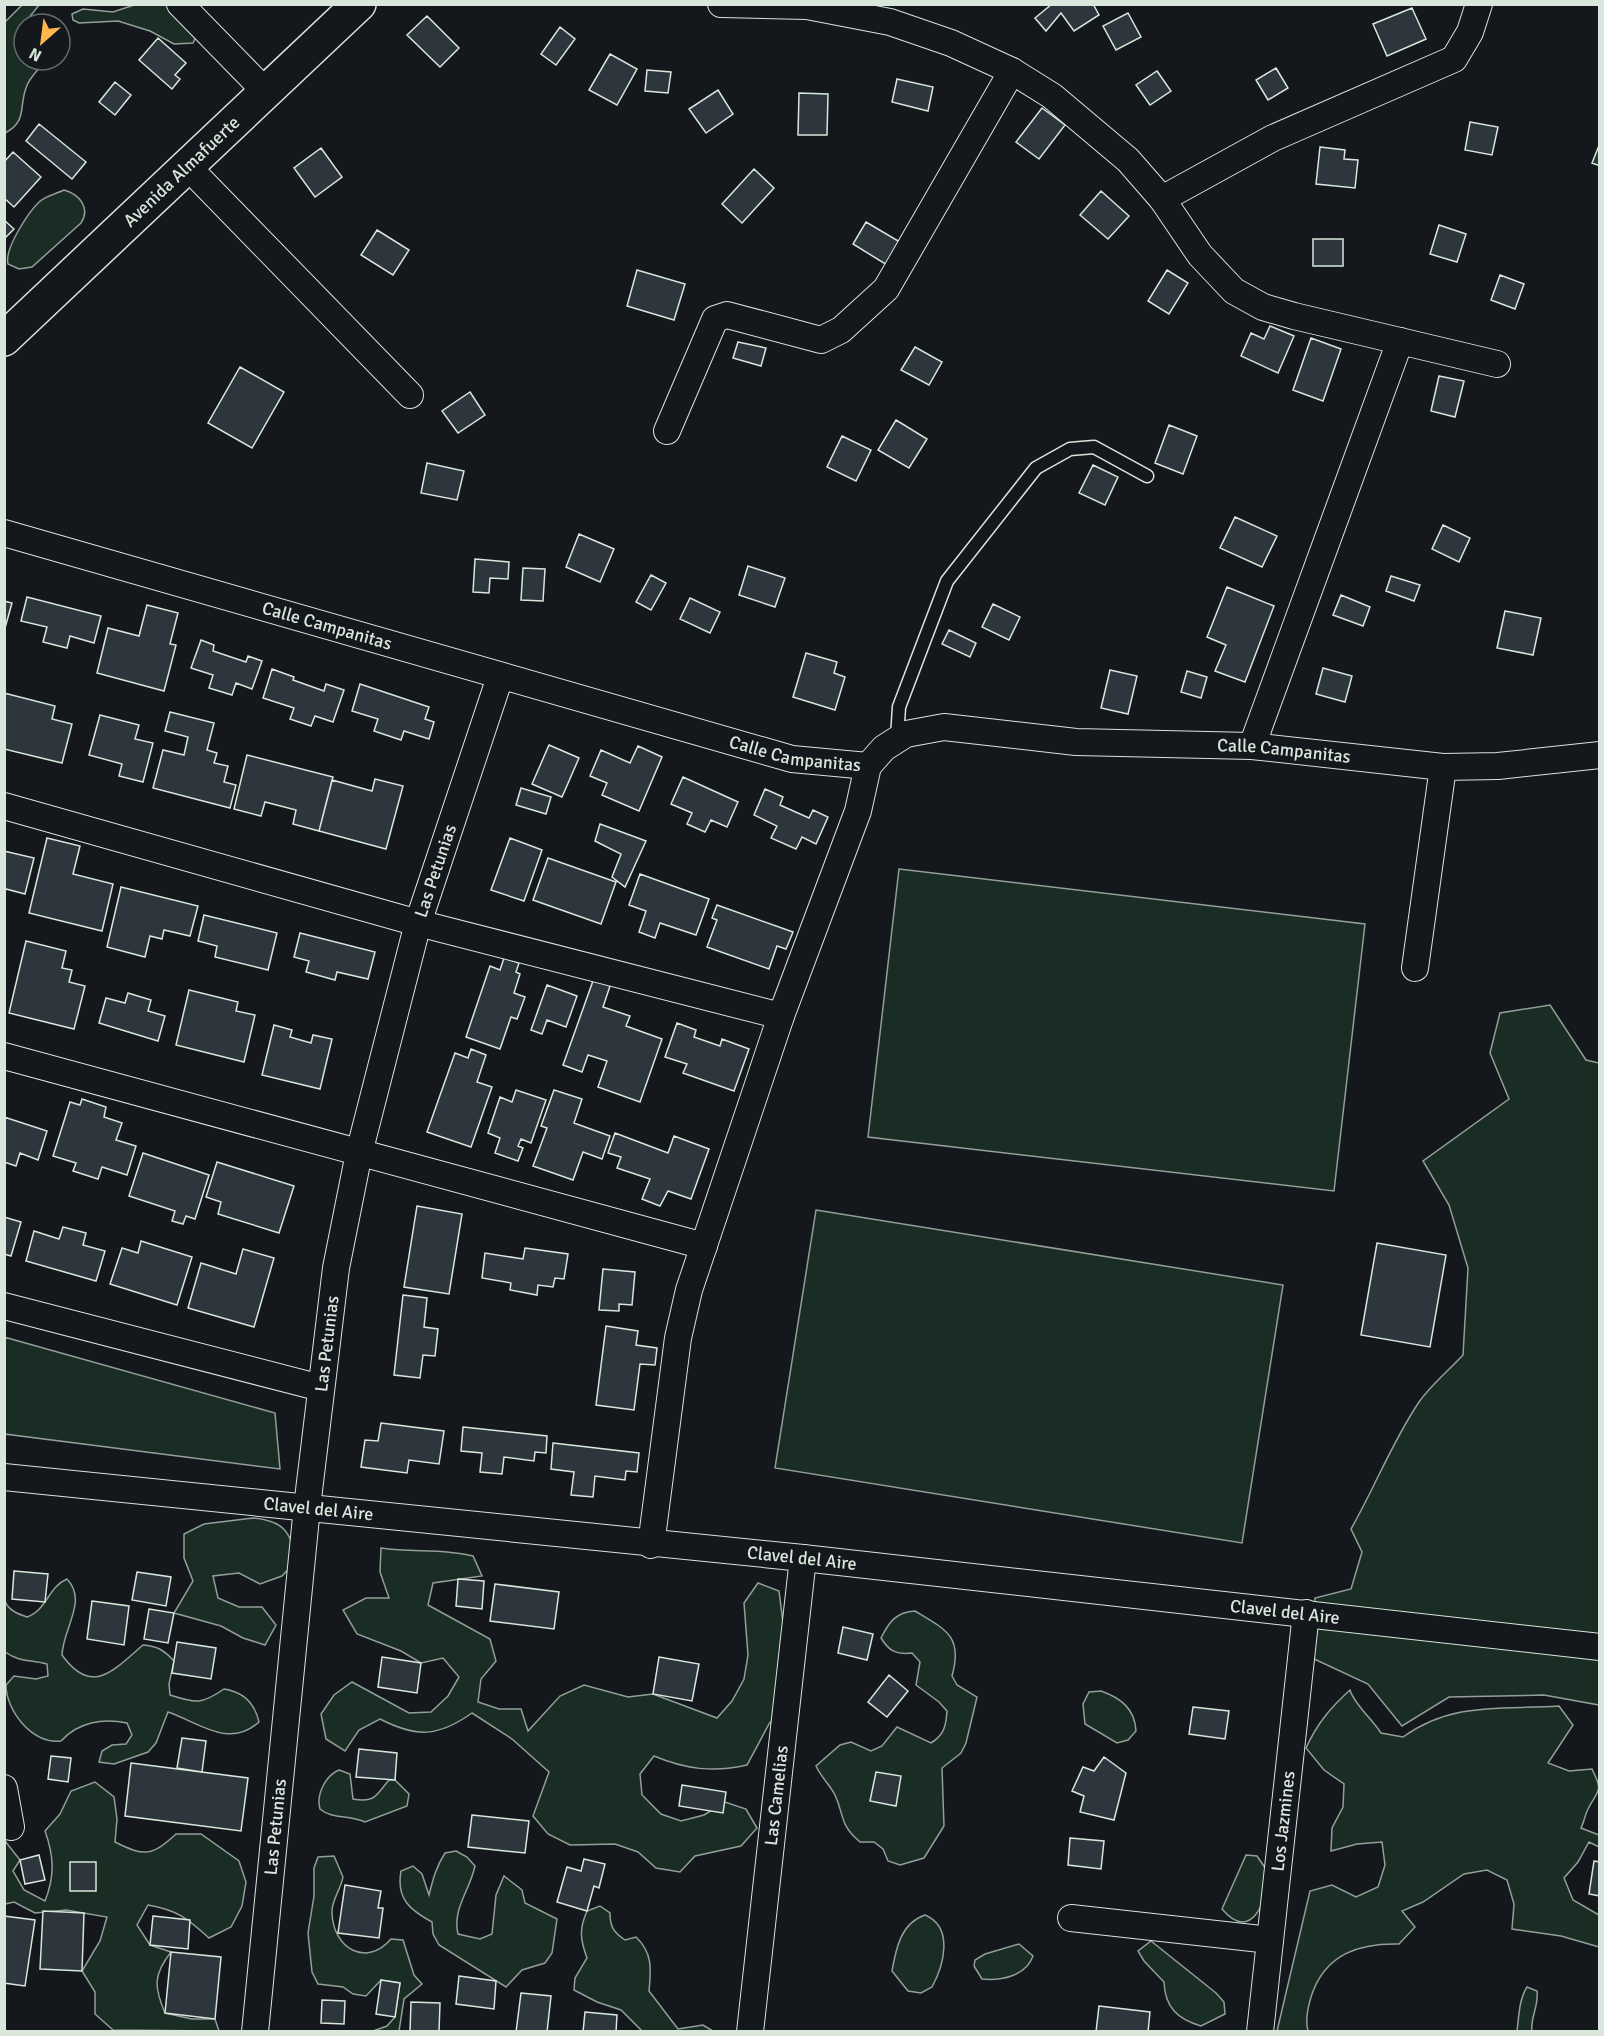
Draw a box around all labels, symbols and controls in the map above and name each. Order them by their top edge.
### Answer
north arrow [12,12,72,72]
text: N [26,43,45,66]
street label: Avenida Almafuerte [119,111,244,232]
street label: Calle Campanitas [260,597,395,655]
street label: Calle Campanitas [727,731,862,776]
street label: Calle Campanitas [1217,734,1352,768]
street label: Las Petunias [410,821,461,920]
street label: Las Petunias [310,1294,344,1393]
street label: Clavel del Aire [262,1492,374,1525]
street label: Clavel del Aire [746,1541,858,1575]
street label: Clavel del Aire [1229,1595,1341,1629]
street label: Las Camelias [760,1744,793,1847]
street label: Los Jazmines [1267,1770,1300,1873]
street label: Las Petunias [260,1778,291,1876]

